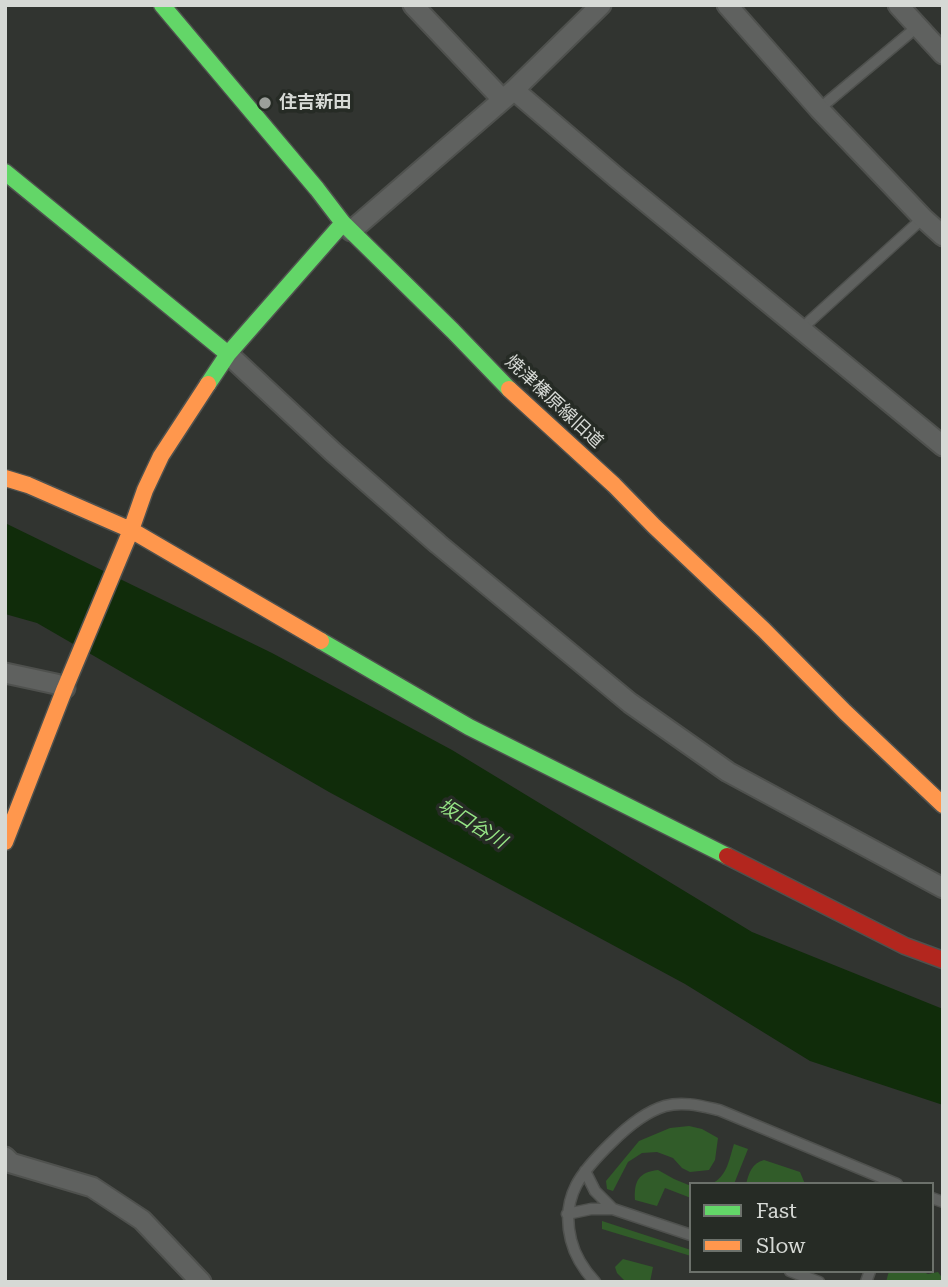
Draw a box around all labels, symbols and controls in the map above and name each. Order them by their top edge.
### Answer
place label: 住吉新田 [279,92,351,114]
marker: 住吉新田 [257,95,273,111]
street label: 焼津榛原線旧道 [501,351,607,453]
water label: 坂口谷川 [434,794,510,854]
legend [689,1182,934,1273]
text: Fast [756,1199,797,1223]
text: Slow [756,1234,805,1258]

